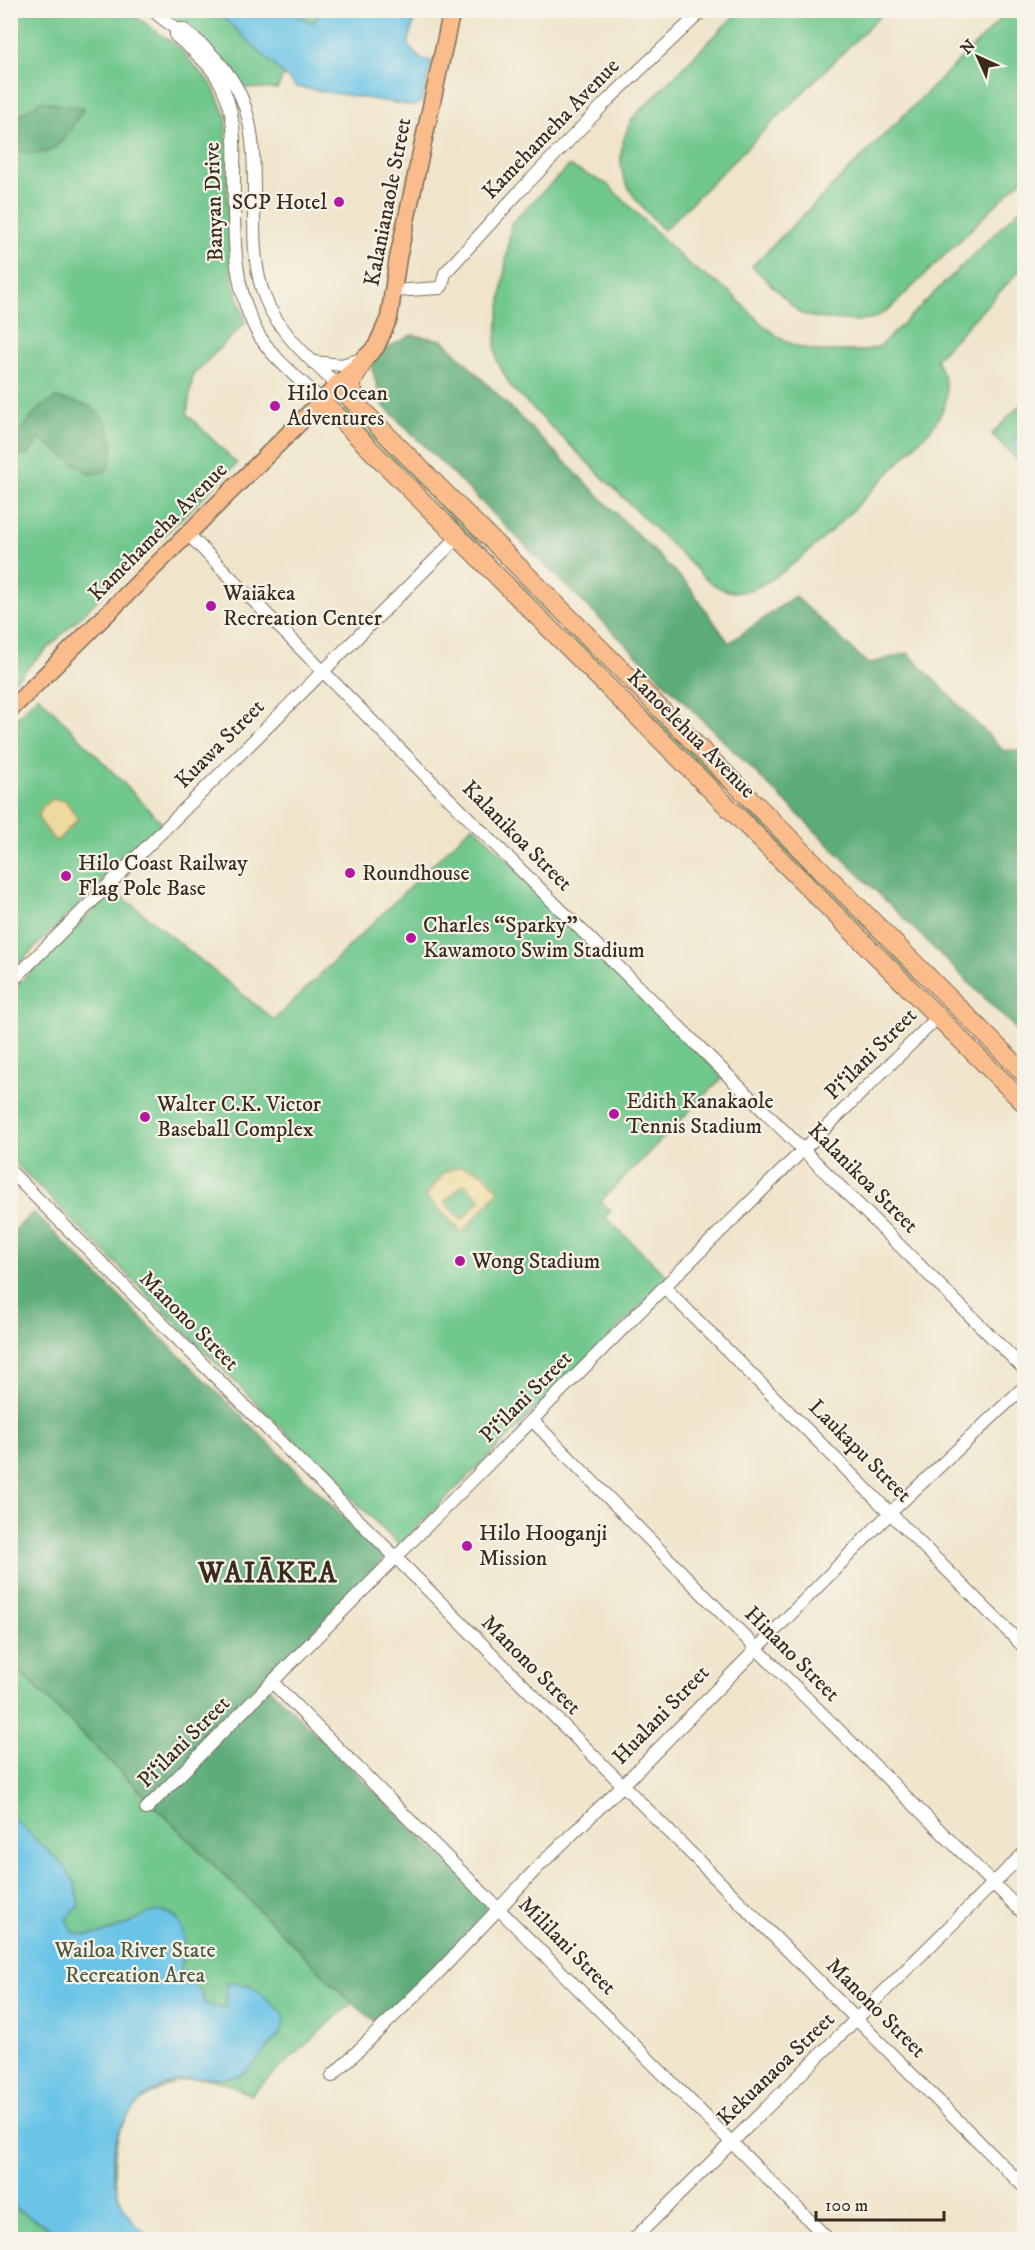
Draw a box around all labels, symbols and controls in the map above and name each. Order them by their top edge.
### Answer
north arrow [948,27,1008,87]
text: N [956,35,980,59]
street label: Kamehameha Avenue [477,53,625,205]
street label: Kalanianaole Street [358,115,418,289]
street label: Banyan Drive [198,142,230,262]
place label: SCP Hotel [232,189,327,216]
marker: SCP Hotel [332,195,346,209]
place label: Hilo Ocean Adventures [287,380,389,432]
marker: Hilo Ocean Adventures [268,399,282,413]
street label: Kamehameha Avenue [83,457,233,607]
place label: Waiākea Recreation Center [222,580,383,632]
marker: Waiākea Recreation Center [204,599,218,613]
street label: Kanoelehua Avenue [621,664,761,804]
street label: Kuawa Street [170,694,270,794]
street label: Kalanikoa Street [456,775,578,897]
place label: Hilo Coast Railway Flag Pole Base [78,850,248,902]
place label: Roundhouse [362,860,470,887]
marker: Roundhouse [343,866,357,880]
marker: Hilo Coast Railway Flag Pole Base [59,869,73,883]
place label: Charles “Sparky” Kawamoto Swim Stadium [423,912,645,964]
marker: Charles “Sparky” Kawamoto Swim Stadium [404,931,418,945]
street label: Pi‘ilani Street [819,1002,923,1106]
place label: Edith Kanakaole Tennis Stadium [626,1088,774,1140]
place label: Walter C.K. Victor Baseball Complex [156,1091,322,1143]
marker: Edith Kanakaole Tennis Stadium [607,1107,621,1121]
marker: Walter C.K. Victor Baseball Complex [138,1110,152,1124]
street label: Kalanikoa Street [802,1117,924,1239]
place label: Wong Stadium [471,1248,600,1275]
marker: Wong Stadium [453,1254,467,1268]
street label: Manono Street [133,1265,245,1377]
street label: Pi‘ilani Street [474,1345,578,1449]
street label: Laukapu Street [803,1394,917,1508]
place label: Hilo Hooganji Mission [479,1520,607,1572]
marker: Hilo Hooganji Mission [460,1539,474,1553]
district label: WAIĀKEA [197,1556,338,1591]
street label: Hinano Street [739,1601,845,1707]
street label: Manono Street [475,1609,587,1721]
street label: Hualani Street [607,1660,715,1770]
street label: Pi‘ilani Street [132,1690,236,1794]
street label: Mililani Street [512,1891,622,2001]
park label: Wailoa River State Recreation Area [53,1937,216,1989]
street label: Manono Street [820,1952,932,2064]
street label: Kekuanaoa Street [712,2006,840,2132]
scale bar [816,2184,944,2222]
text: 100 m [825,2195,868,2217]

